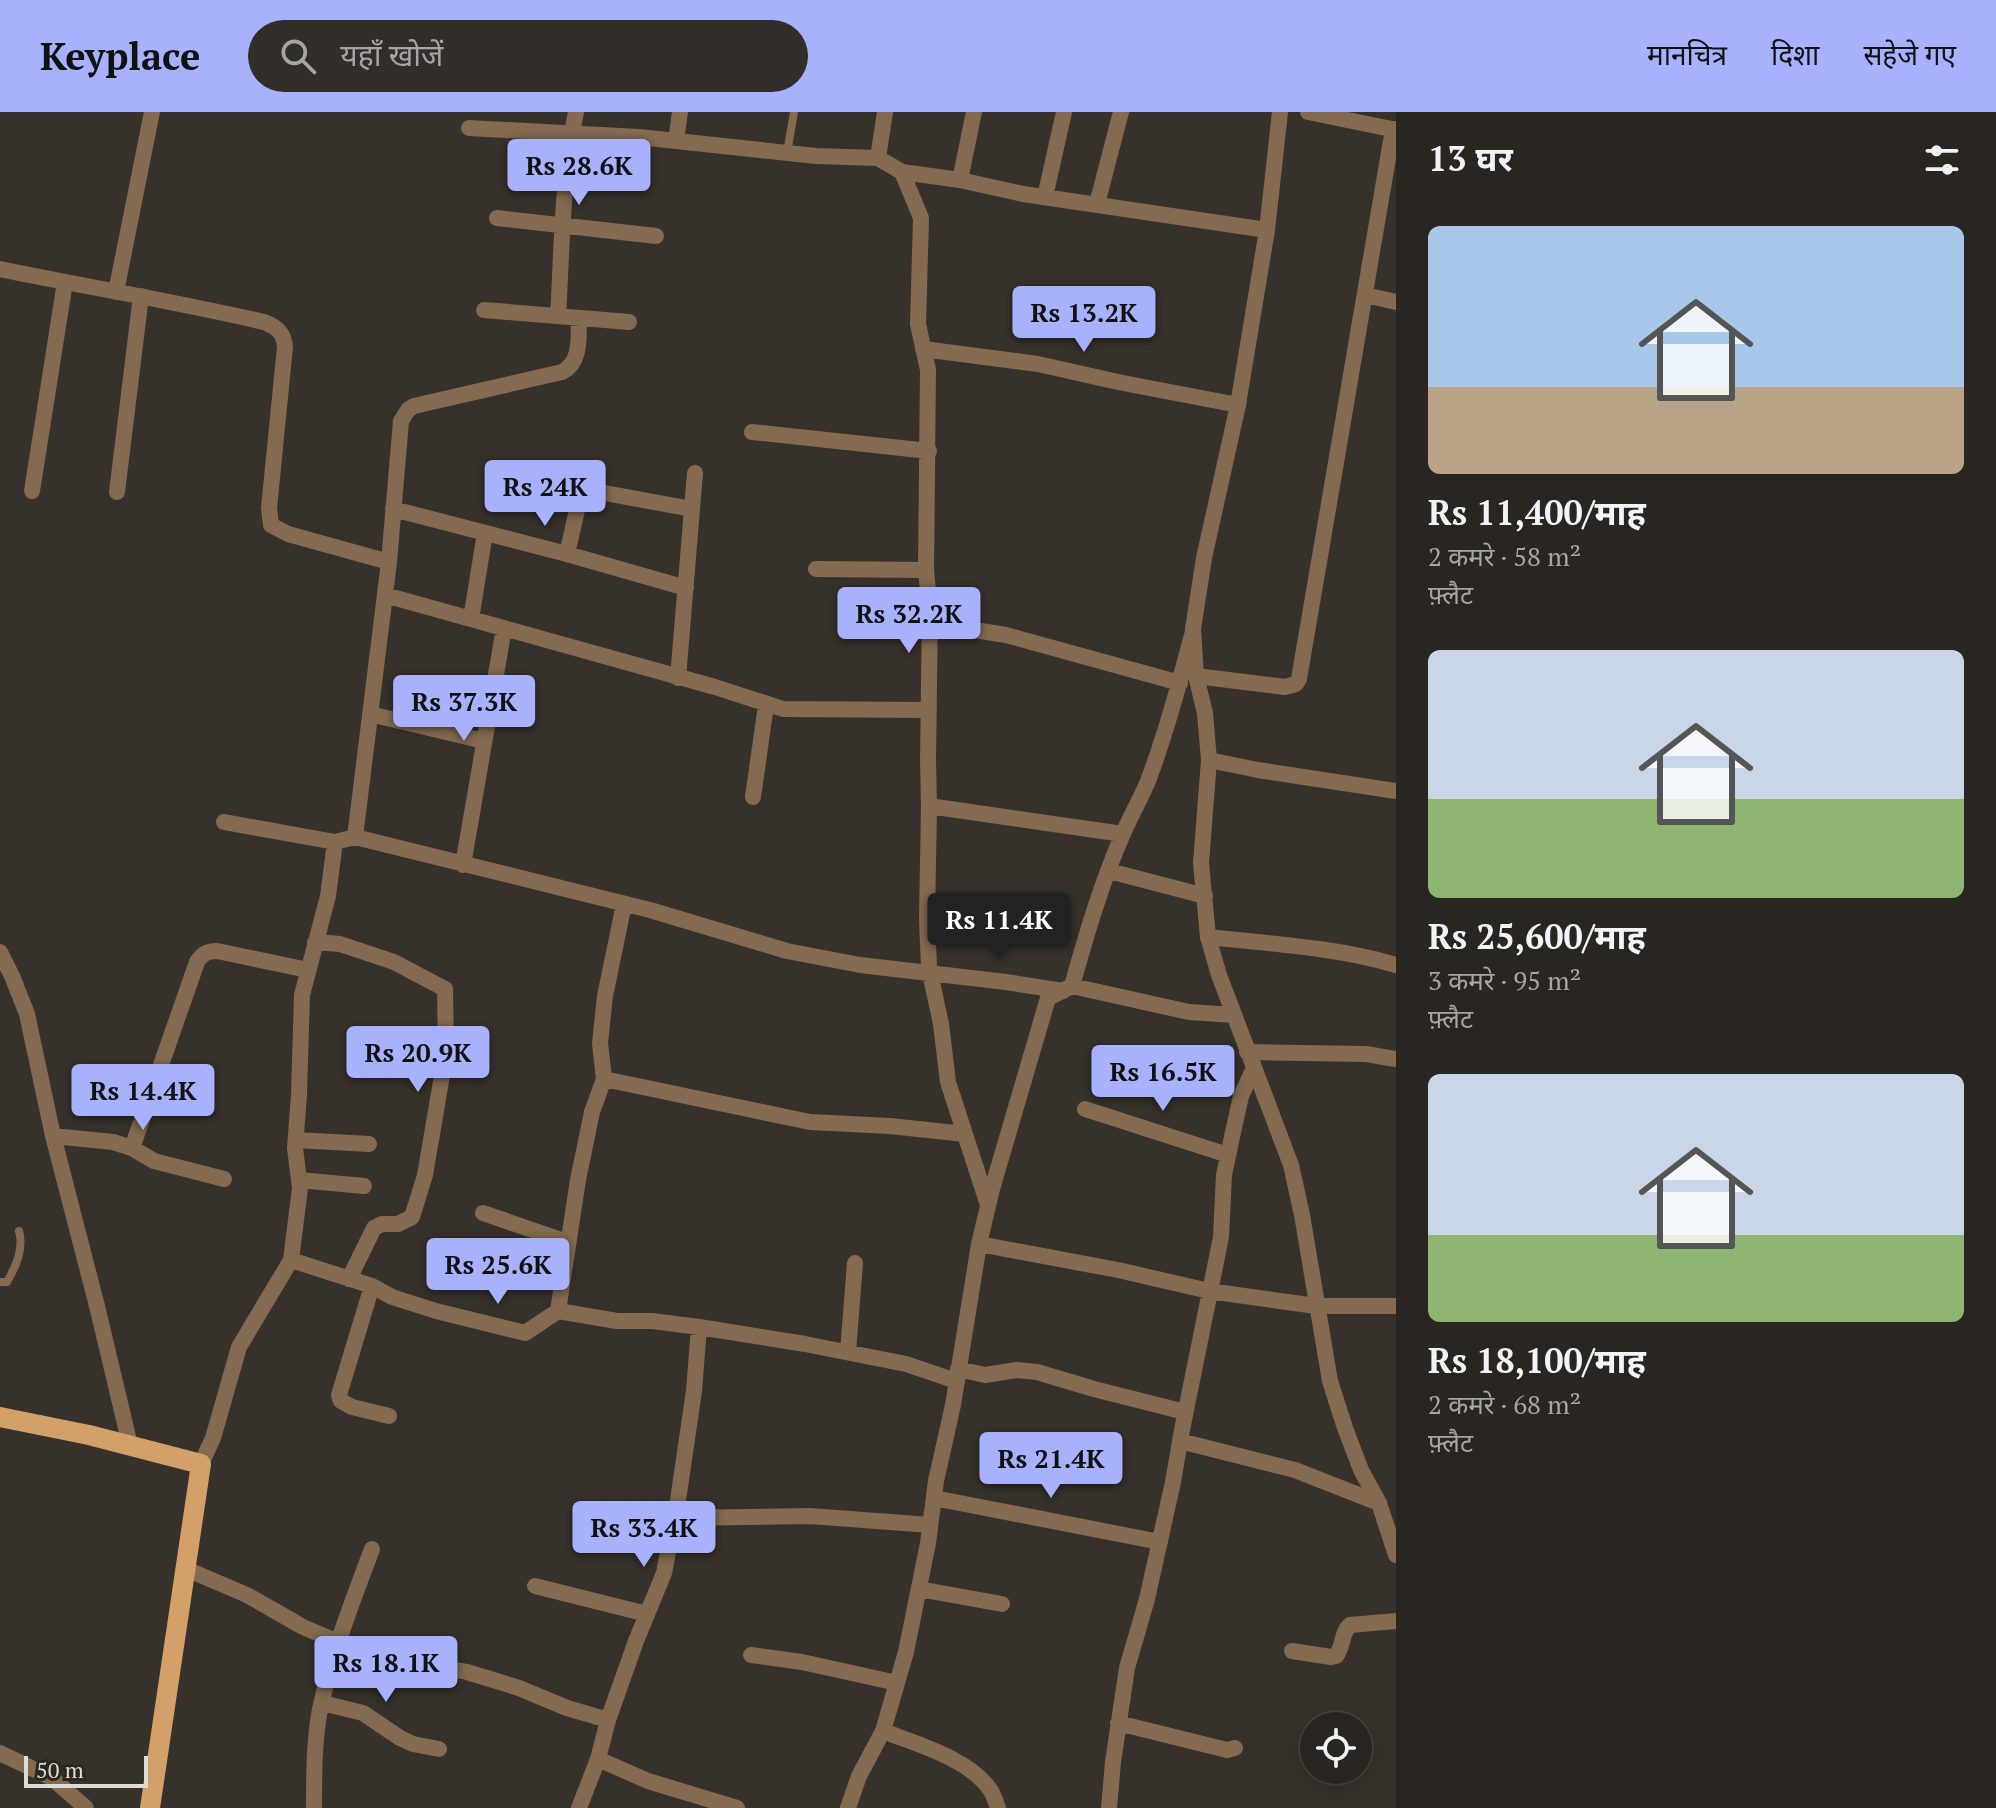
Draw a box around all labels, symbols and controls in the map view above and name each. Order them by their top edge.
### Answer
search box [248,20,808,92]
text: Keyplace [40,31,200,81]
icon: search [276,34,320,78]
text: यहाँ खोजें [340,35,443,75]
text: मानचित्र [1647,36,1727,73]
text: दिशा [1771,36,1819,73]
text: सहेजे गए [1863,36,1956,73]
text: 13 घर [1428,136,1513,181]
icon: filters [1920,138,1964,182]
pin: Rs 28.6K [496,139,662,207]
text: Rs 28.6K [525,148,633,182]
icon: home [1624,278,1768,422]
pin: Rs 13.2K [1001,286,1167,354]
text: Rs 13.2K [1030,295,1138,329]
pin: Rs 24K [480,460,610,528]
text: Rs 24K [503,469,587,503]
text: Rs 11,400/माह [1428,490,1646,535]
text: 2 कमरे · 58 m² [1428,539,1581,573]
text: फ़्लैट [1428,577,1473,611]
pin: Rs 32.2K [826,587,992,655]
text: Rs 32.2K [855,596,963,630]
pin: Rs 37.3K [381,675,547,743]
text: Rs 37.3K [411,684,517,718]
icon: home [1624,702,1768,846]
pin: Rs 11.4K [916,893,1082,961]
text: Rs 11.4K [945,902,1053,936]
text: Rs 25,600/माह [1428,914,1646,959]
text: 3 कमरे · 95 m² [1428,963,1581,997]
text: फ़्लैट [1428,1001,1473,1035]
pin: Rs 20.9K [335,1026,501,1094]
text: Rs 20.9K [364,1035,472,1069]
pin: Rs 16.5K [1080,1045,1246,1113]
text: Rs 16.5K [1109,1054,1217,1088]
pin: Rs 14.4K [60,1064,226,1132]
text: Rs 14.4K [89,1073,197,1107]
icon: home [1624,1126,1768,1270]
pin: Rs 25.6K [415,1238,581,1306]
text: Rs 25.6K [444,1247,552,1281]
text: Rs 18,100/माह [1428,1338,1646,1383]
text: 2 कमरे · 68 m² [1428,1387,1581,1421]
text: फ़्लैट [1428,1425,1473,1459]
pin: Rs 21.4K [968,1432,1134,1500]
text: Rs 21.4K [997,1441,1105,1475]
pin: Rs 33.4K [561,1501,727,1569]
text: Rs 33.4K [590,1510,698,1544]
pin: Rs 18.1K [303,1636,469,1704]
text: Rs 18.1K [332,1645,440,1679]
map controls [1300,1712,1372,1784]
button: locate [1300,1712,1372,1784]
scale bar [24,1752,148,1788]
text: 50 m [36,1755,84,1784]

